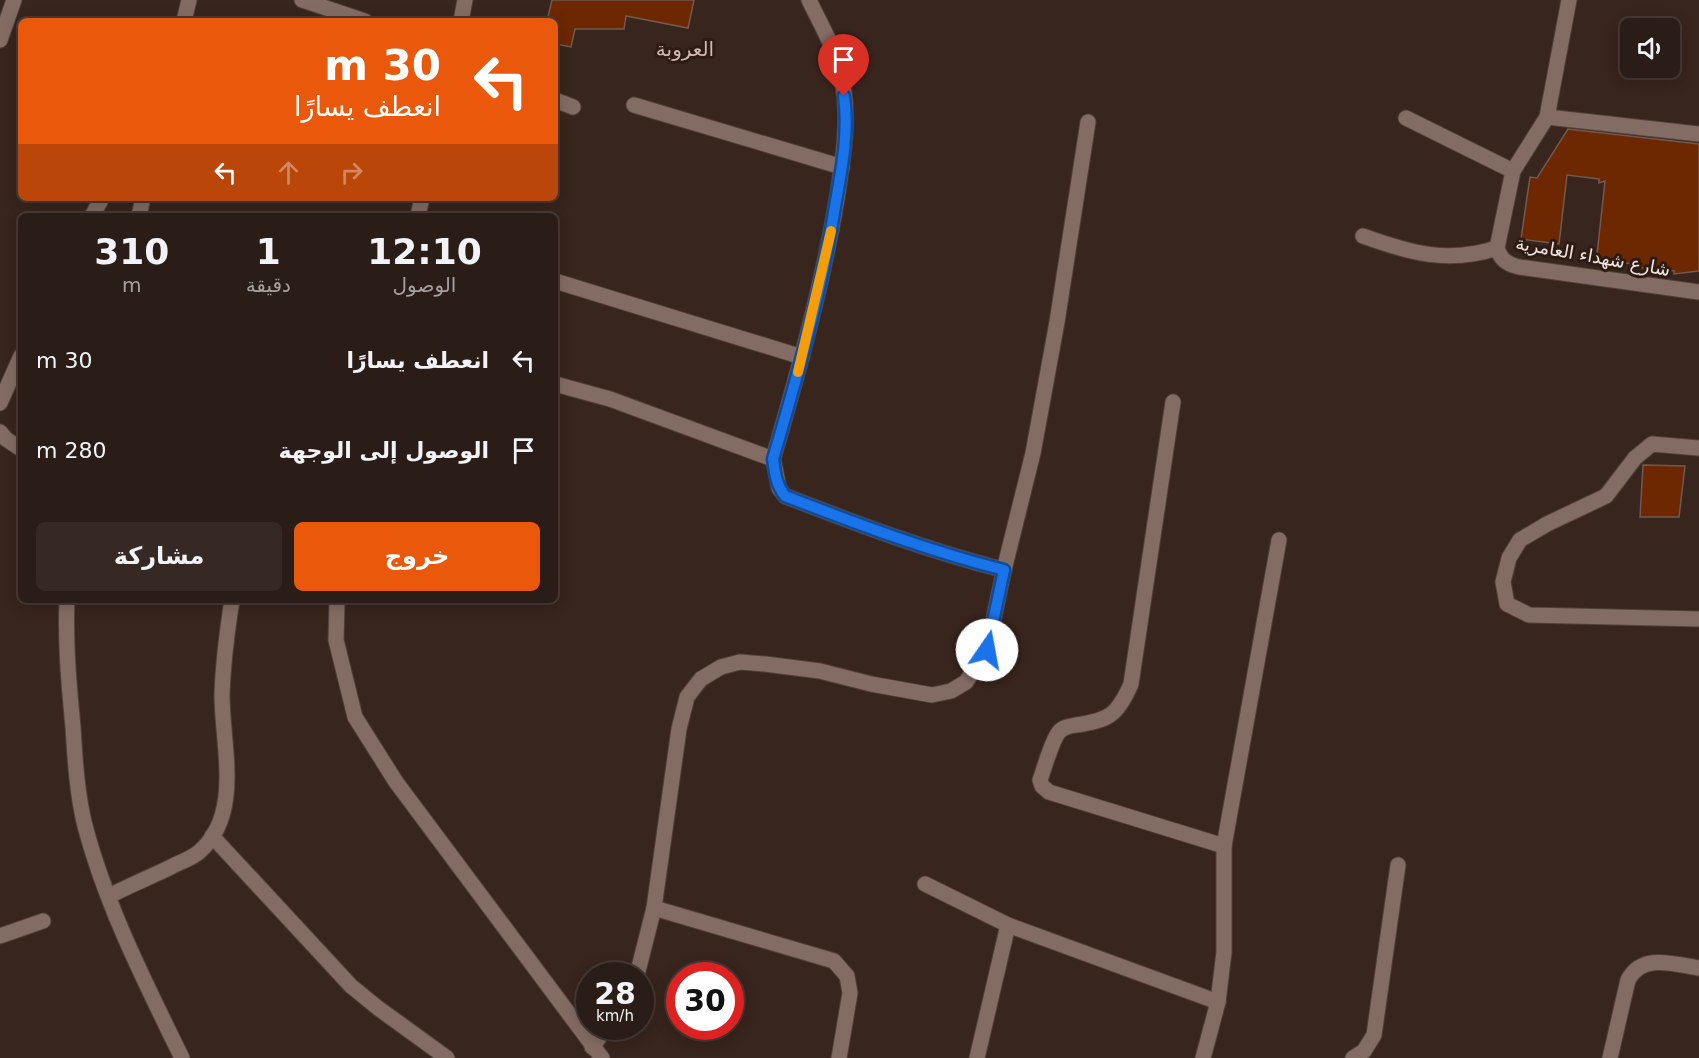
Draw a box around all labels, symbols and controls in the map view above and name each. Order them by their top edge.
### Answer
map controls [1620,18,1680,78]
button: sound [1620,18,1680,78]
pin [818,34,869,96]
district label: العروبة [656,37,714,61]
text: 30 m [324,41,441,90]
icon: left [462,42,540,120]
icon: arrive [827,43,860,76]
text: انعطف يسارًا [294,91,441,122]
icon: left [209,156,242,189]
icon: ahead [272,156,305,189]
icon: right [335,156,368,189]
text: 310 [94,231,169,272]
text: 1 [256,231,281,272]
text: 12:10 [367,231,482,272]
street label: شارع شهداء العامرية [1514,232,1672,281]
text: m [122,273,142,297]
text: دقيقة [246,273,291,297]
text: الوصول [393,273,456,297]
icon: left [507,344,540,377]
text: 30 m [36,348,92,373]
text: انعطف يسارًا [346,348,489,373]
icon: arrive [507,434,540,467]
text: 280 m [36,438,106,463]
text: الوصول إلى الوجهة [279,438,489,463]
button: مشاركة [36,522,282,591]
button: خروج [294,522,540,591]
position arrow [955,618,1019,682]
speed limit sign: 30 [666,962,744,1040]
text: 28 [594,976,636,1011]
text: km/h [596,1007,634,1025]

